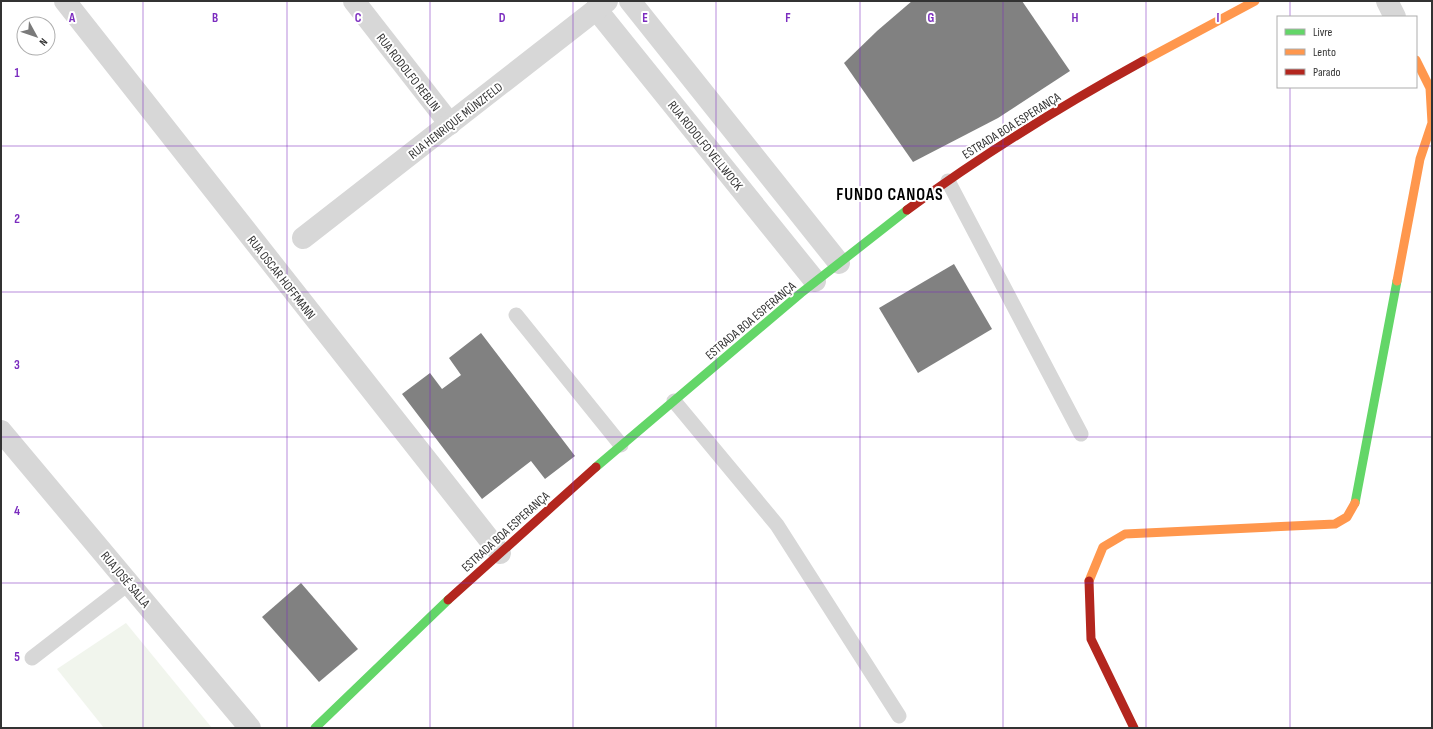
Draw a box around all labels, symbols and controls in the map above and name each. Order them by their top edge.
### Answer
text: A [68,10,76,26]
text: B [212,10,218,26]
text: C [355,10,362,26]
text: D [499,10,506,26]
text: E [642,10,648,26]
text: F [785,10,791,26]
text: G [928,10,935,26]
text: H [1072,10,1079,26]
text: I [1217,10,1220,26]
north arrow [16,16,56,56]
legend [1277,16,1417,88]
text: Livre [1313,25,1333,40]
street label: RUA RODOLFO REBLIN [373,30,444,115]
text: N [36,36,50,49]
text: Lento [1313,45,1336,60]
text: 1 [14,65,20,81]
text: Parado [1313,65,1340,80]
street label: RUA HENRIQUE MÜNZFELD [405,78,506,163]
street label: ESTRADA BOA ESPERANÇA [959,89,1064,163]
street label: RUA RODOLFO VELLWOCK [664,98,746,194]
district label: FUNDO CANOAS [836,185,944,205]
text: 2 [14,211,20,227]
street label: RUA OSCAR HOFFMANN [244,233,319,323]
street label: ESTRADA BOA ESPERANÇA [702,278,799,363]
text: 3 [14,357,20,373]
street label: ESTRADA BOA ESPERANÇA [458,488,553,575]
text: 4 [14,503,20,519]
street label: RUA JOSÉ SALLA [97,548,154,611]
text: 5 [14,649,20,665]

